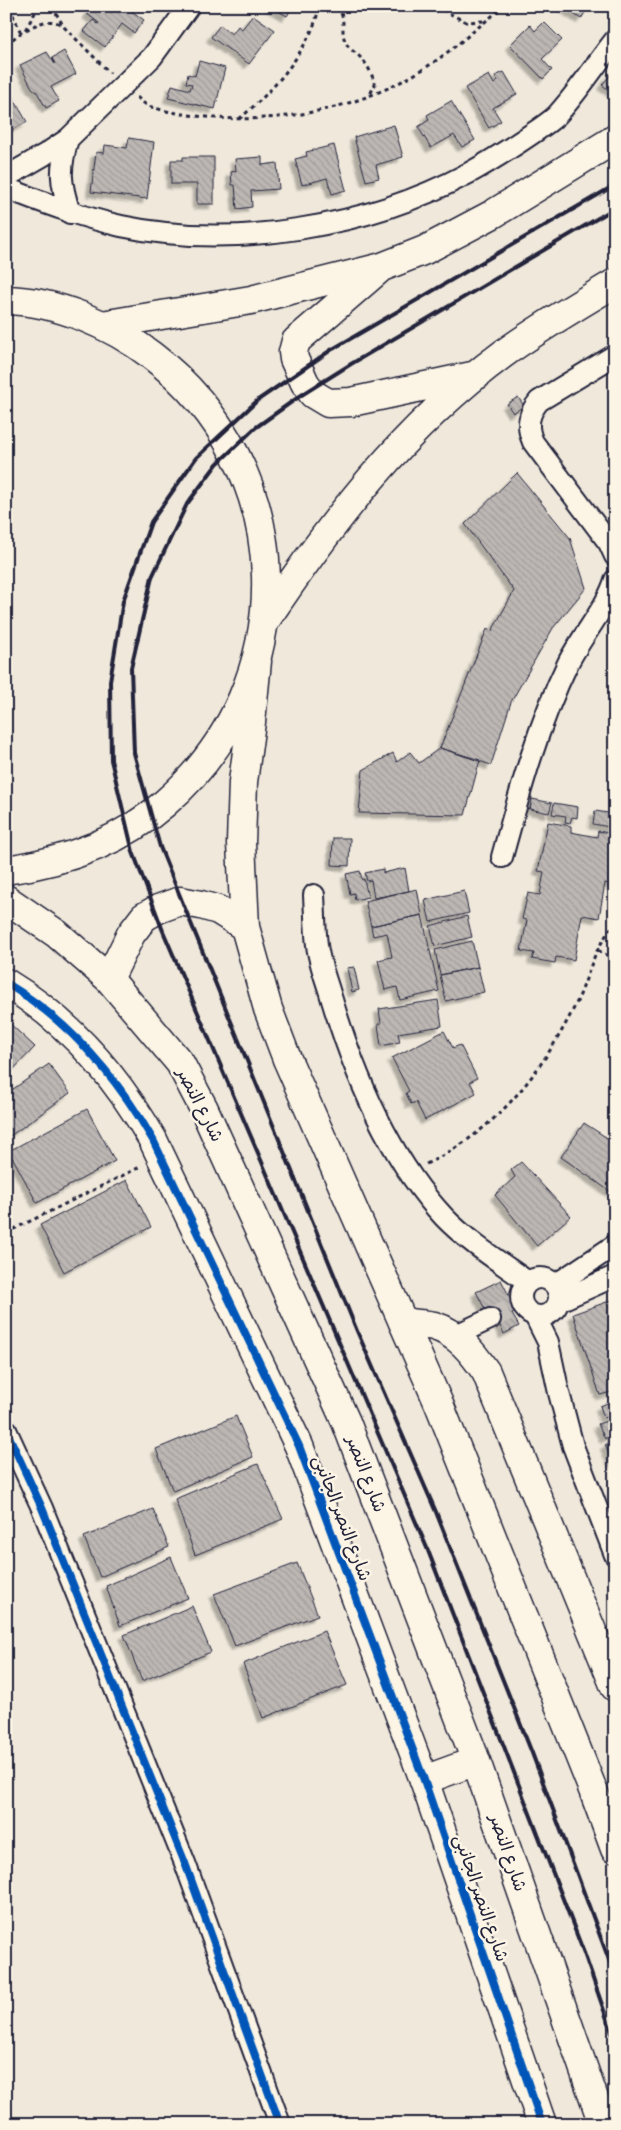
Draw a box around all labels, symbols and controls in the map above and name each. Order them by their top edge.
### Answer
street label: شارع النصر [171,1062,228,1146]
street label: شارع النصر [340,1431,391,1516]
street label: شارع النصر الجانبى [307,1452,377,1584]
street label: شارع النصر [483,1809,532,1895]
street label: شارع النصر الجانبى [448,1831,514,1965]

